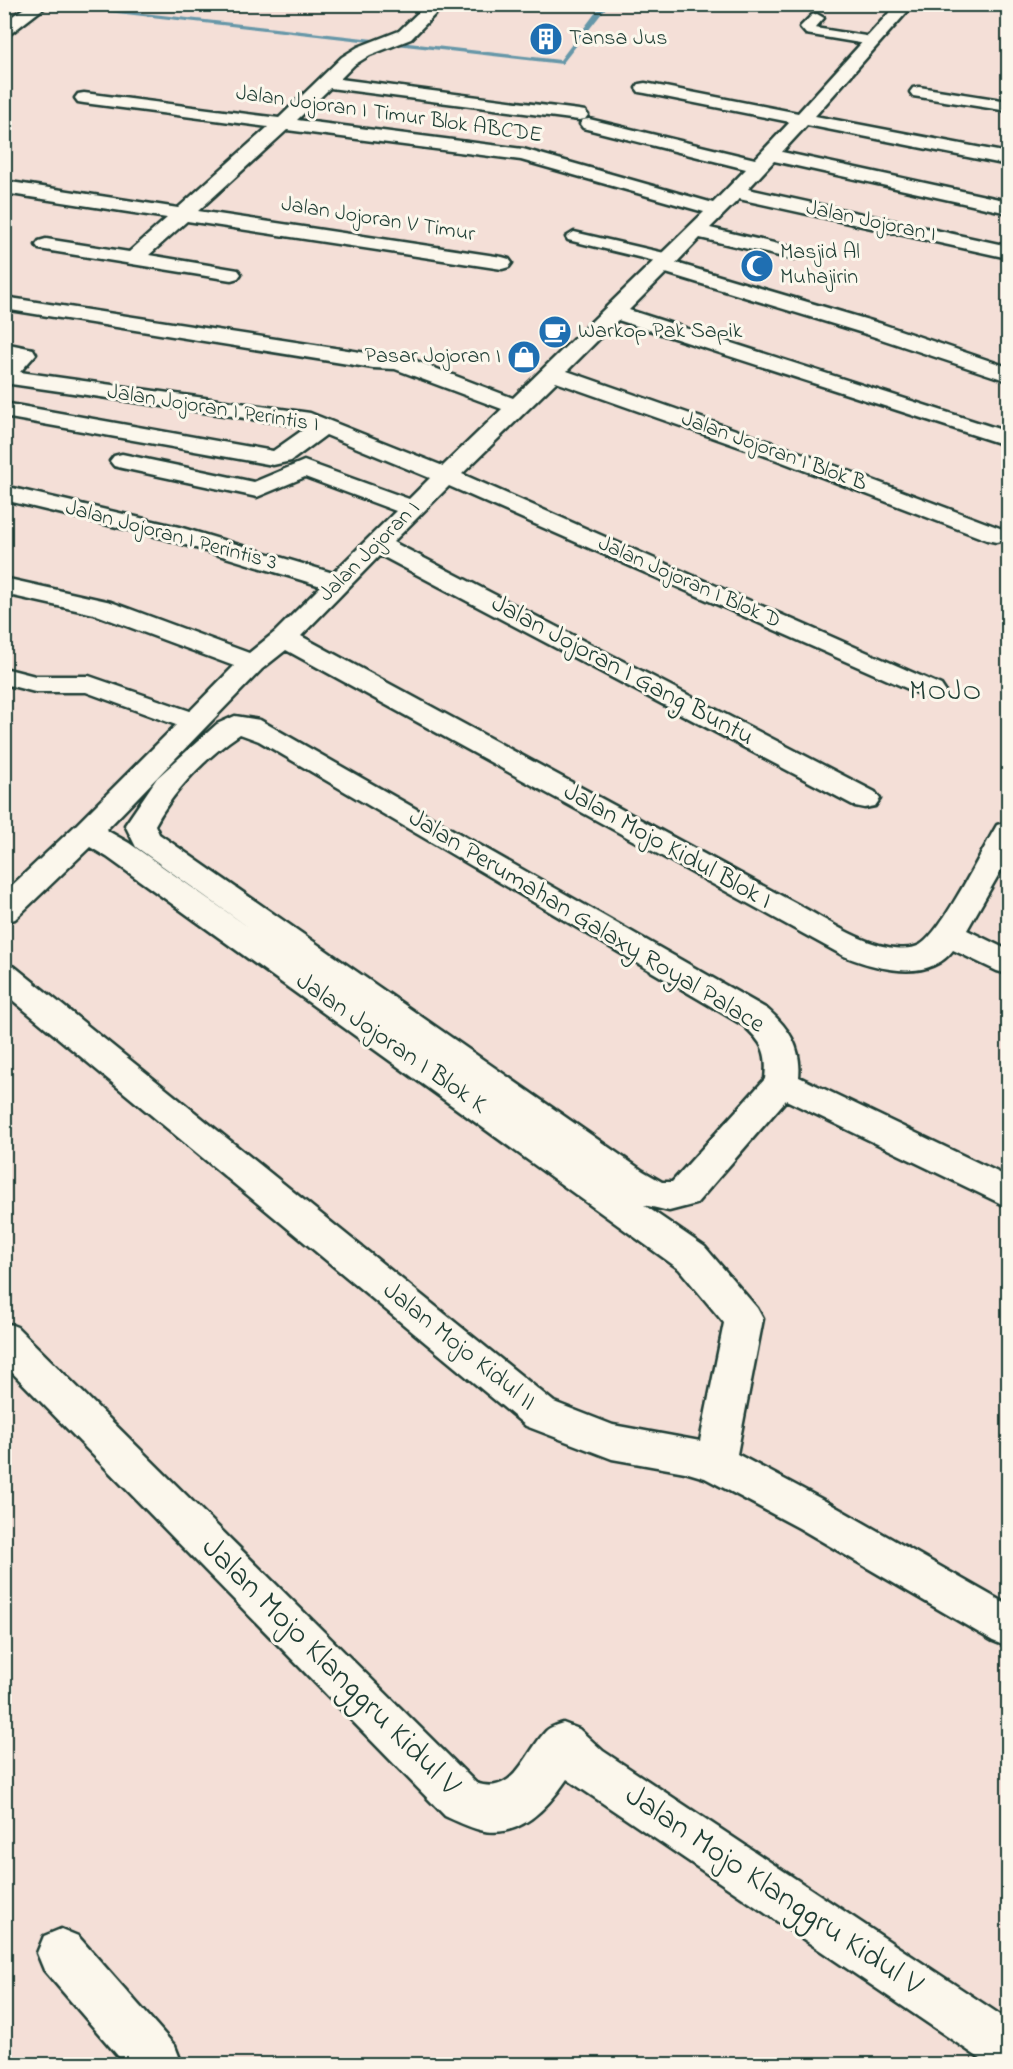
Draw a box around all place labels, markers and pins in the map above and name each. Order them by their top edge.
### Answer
building icon: Tansa Jus [528,21,564,57]
place label: Tansa Jus [569,23,667,55]
place label: Masjid Al Muhajirin [780,237,860,294]
mosque icon: Masjid Al Muhajirin [739,248,775,284]
cafe icon: Warkop Pak Sapik [537,314,573,350]
place label: Warkop Pak Sapik [578,316,743,348]
shop icon: Pasar Jojoran I [506,339,542,375]
place label: Pasar Jojoran I [365,341,501,373]

